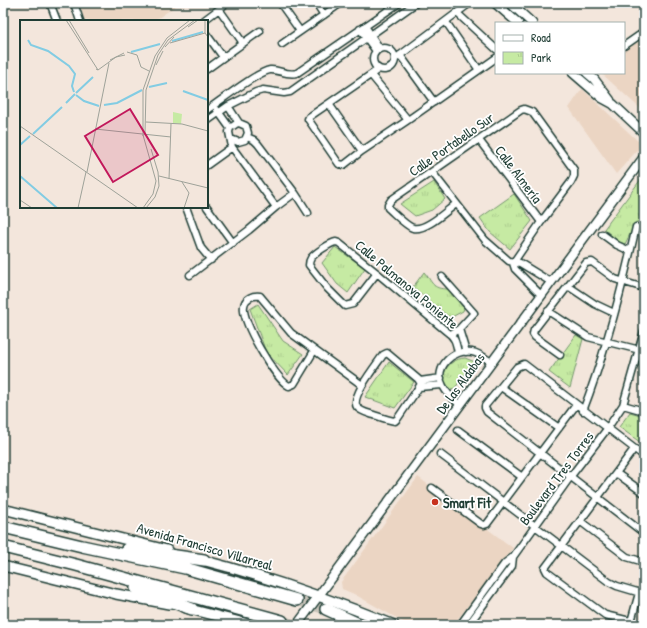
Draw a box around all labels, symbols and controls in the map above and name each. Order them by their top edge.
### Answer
inset map [20,20,208,208]
legend [495,22,625,74]
text: Road [531,29,551,46]
text: Park [531,49,551,66]
street label: Calle Portabello Sur [405,107,498,180]
street label: Calle Almería [491,141,547,207]
street label: Calle Palmanova Poniente [351,235,463,333]
street label: De las Aldabas [431,349,489,417]
street label: Boulevard Tres Torres [514,427,598,529]
place label: Smart Fit [443,493,492,512]
marker: Smart Fit [430,497,440,507]
street label: Avenida Francisco Villarreal [135,518,275,575]

